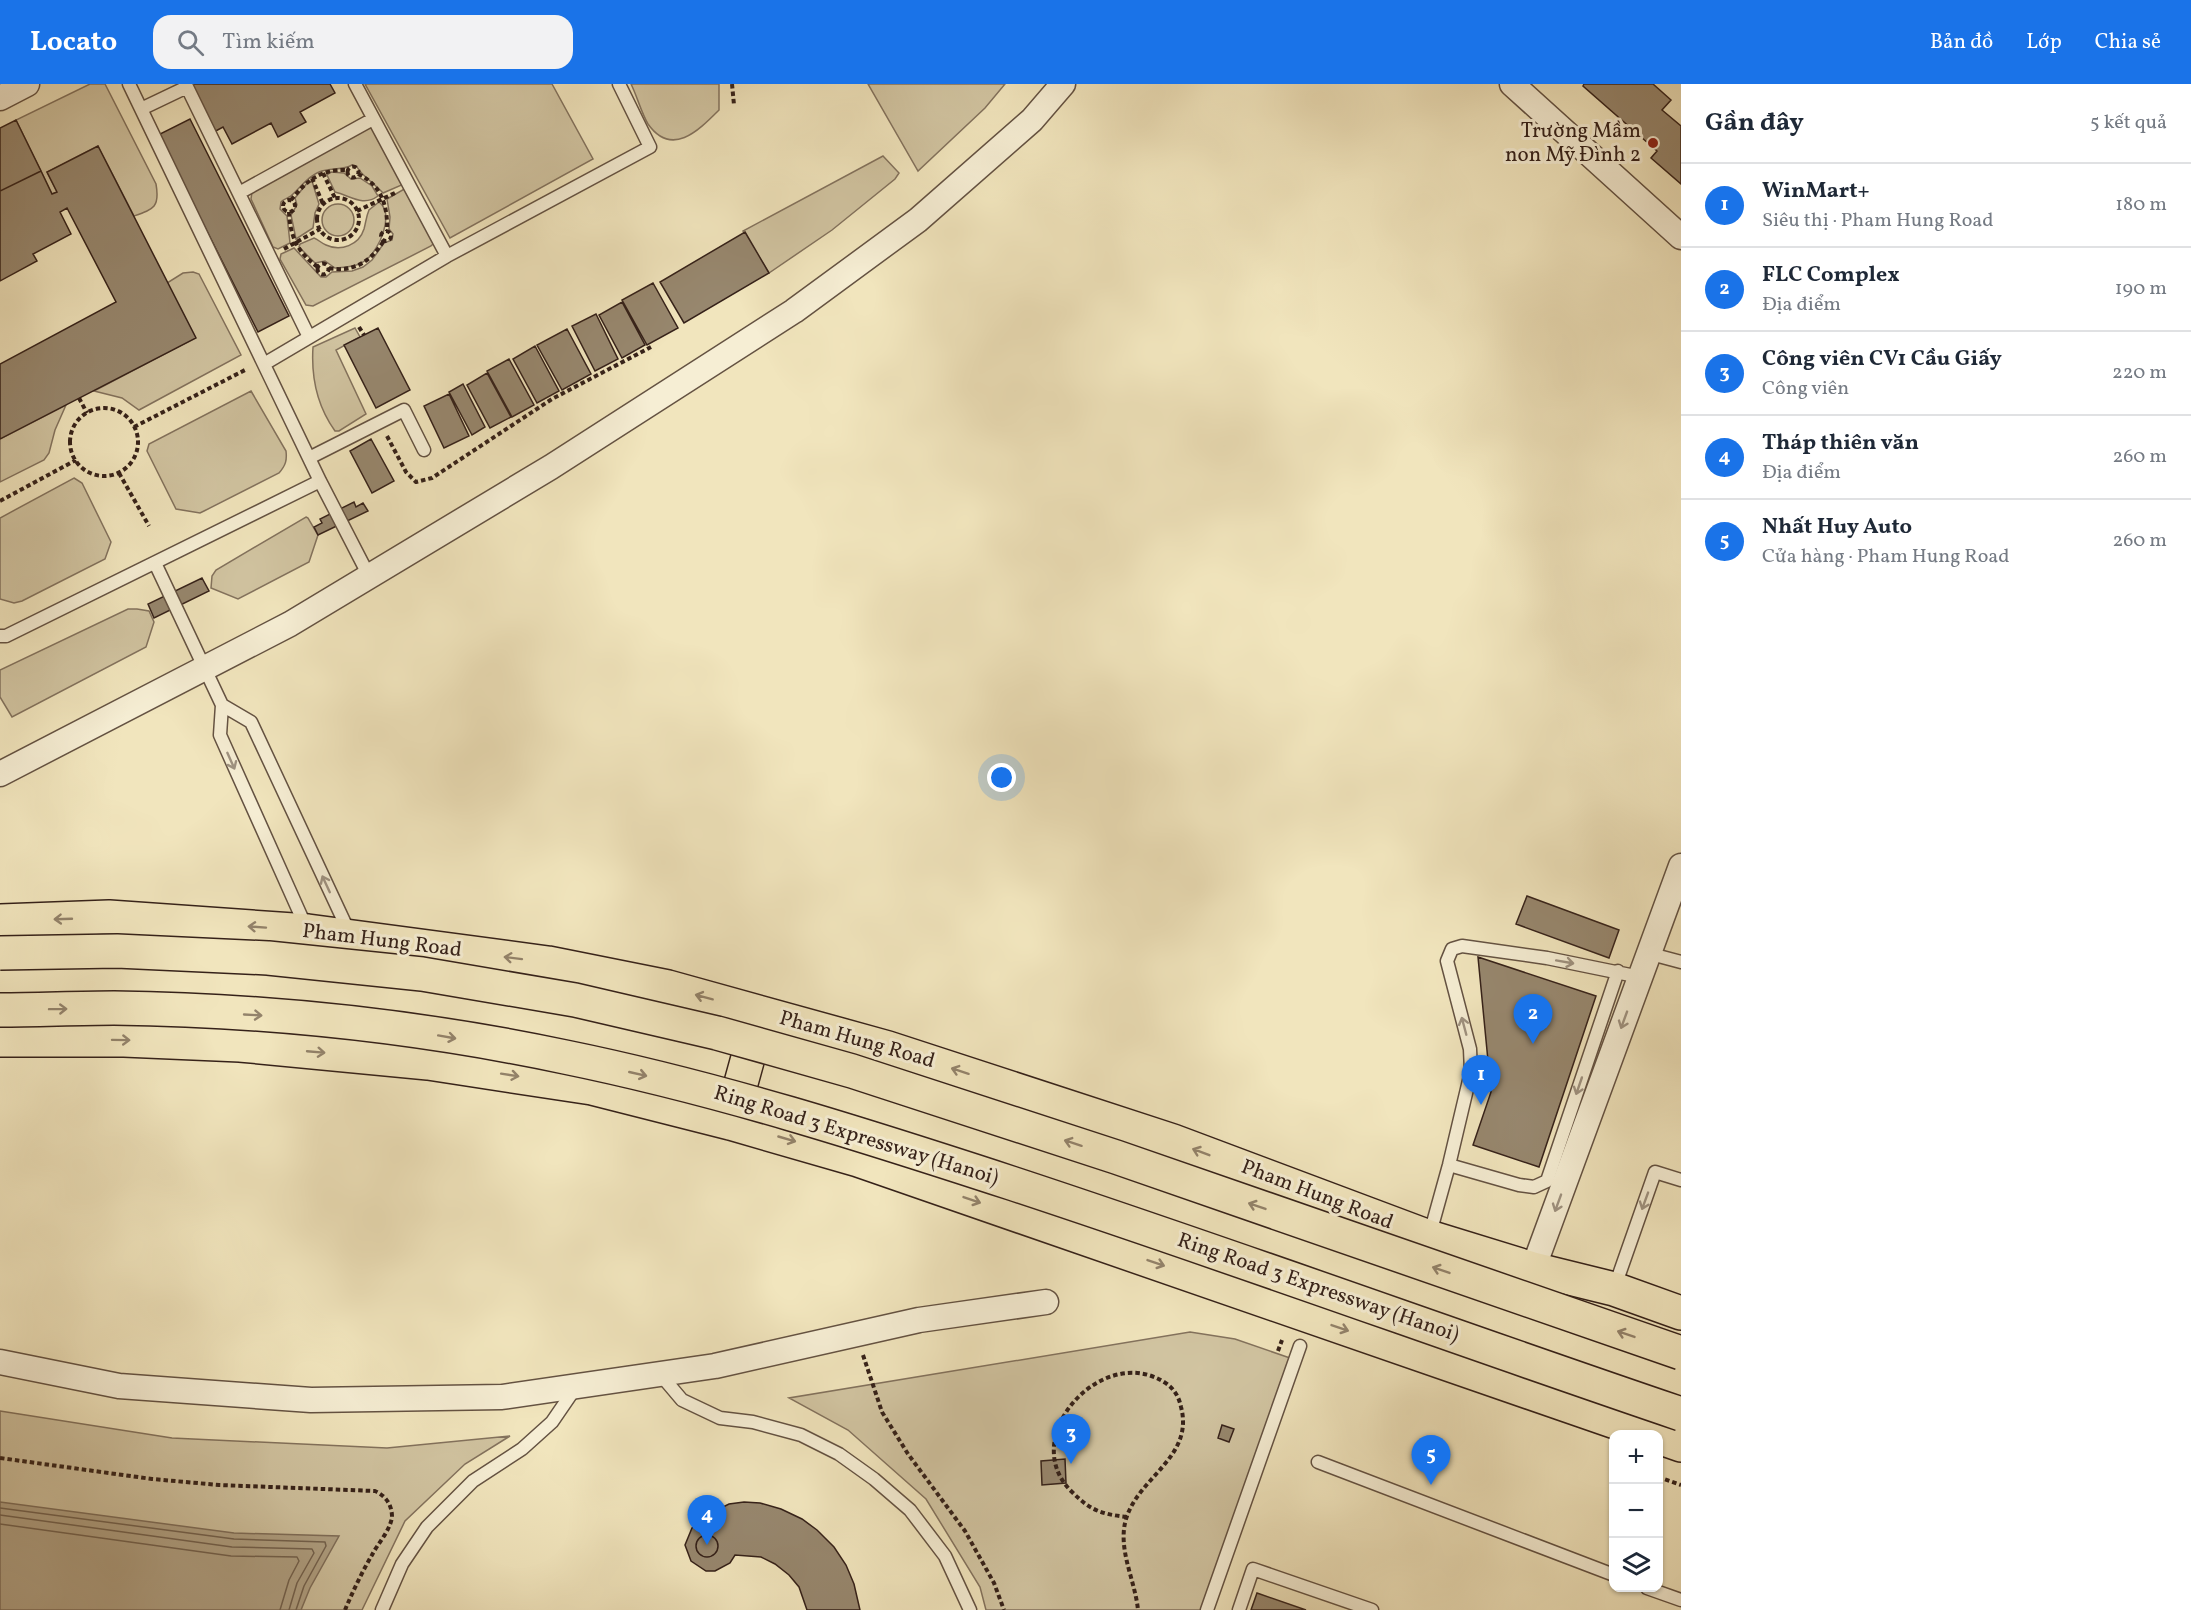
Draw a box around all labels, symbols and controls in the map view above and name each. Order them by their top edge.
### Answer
search box [153,15,573,69]
text: Locato [30,23,117,62]
icon: search [174,26,207,59]
text: Tìm kiếm [222,27,315,58]
text: Bản đồ [1930,28,1993,57]
text: Lớp [2026,28,2062,57]
text: Chia sẻ [2095,28,2161,57]
text: Gần đây [1705,105,1804,141]
text: 5 kết quả [2090,109,2167,137]
place label: Trường Mầm non Mỹ Đình 2 [1505,117,1641,170]
marker: Trường Mầm non Mỹ Đình 2 [1646,136,1660,150]
text: WinMart+ [1762,176,1870,207]
text: 1 [1720,191,1729,219]
text: 180 m [2115,191,2167,219]
text: Siêu thị · Pham Hung Road [1762,207,1994,235]
text: FLC Complex [1762,260,1900,291]
text: 2 [1719,275,1730,303]
text: 190 m [2115,275,2167,303]
text: Địa điểm [1762,291,1841,319]
text: Công viên CV1 Cầu Giấy [1762,344,2002,375]
text: 3 [1719,359,1730,387]
text: 220 m [2112,359,2167,387]
text: Công viên [1762,375,1849,403]
text: Tháp thiên văn [1762,428,1919,459]
text: 4 [1718,443,1731,471]
text: 260 m [2112,443,2167,471]
text: Địa điểm [1762,459,1841,487]
text: Nhất Huy Auto [1762,512,1912,543]
text: 5 [1720,527,1729,555]
text: 260 m [2112,527,2167,555]
text: Cửa hàng · Pham Hung Road [1762,543,2010,571]
one-way arrow [226,752,238,770]
your location [987,763,1016,792]
one-way arrow [320,876,332,894]
one-way arrow [53,913,73,925]
street label: Pham Hung Road [301,917,463,965]
one-way arrow [248,921,268,932]
one-way arrow [504,952,524,963]
one-way arrow [1555,957,1574,968]
one-way arrow [695,991,714,1002]
pin: 2 [1514,994,1552,1044]
one-way arrow [48,1003,68,1015]
street label: Pham Hung Road [776,1004,938,1076]
one-way arrow [243,1009,263,1020]
one-way arrow [1618,1010,1629,1028]
one-way arrow [1458,1017,1470,1036]
one-way arrow [437,1031,456,1042]
one-way arrow [111,1034,131,1046]
one-way arrow [306,1047,326,1058]
pin: 1 [1462,1056,1500,1105]
one-way arrow [951,1065,970,1076]
one-way arrow [629,1068,648,1080]
one-way arrow [499,1070,519,1081]
one-way arrow [1572,1076,1583,1095]
street label: Ring Road 3 Expressway (Hanoi) [710,1079,1002,1193]
one-way arrow [777,1134,796,1145]
one-way arrow [1064,1137,1083,1148]
one-way arrow [1192,1145,1210,1156]
street label: Pham Hung Road [1237,1153,1397,1237]
one-way arrow [1638,1191,1649,1210]
one-way arrow [1551,1193,1562,1212]
one-way arrow [962,1195,981,1206]
one-way arrow [1248,1200,1267,1211]
street label: Ring Road 3 Expressway (Hanoi) [1173,1226,1463,1350]
one-way arrow [1146,1259,1165,1270]
one-way arrow [1433,1264,1451,1275]
one-way arrow [1330,1324,1349,1335]
one-way arrow [1617,1328,1636,1339]
pin: 3 [1052,1414,1090,1464]
map controls [1609,1430,1663,1592]
button: + [1609,1430,1663,1484]
pin: 5 [1412,1436,1450,1485]
button: − [1609,1484,1663,1538]
pin: 4 [688,1496,726,1545]
button: layers [1609,1538,1663,1592]

